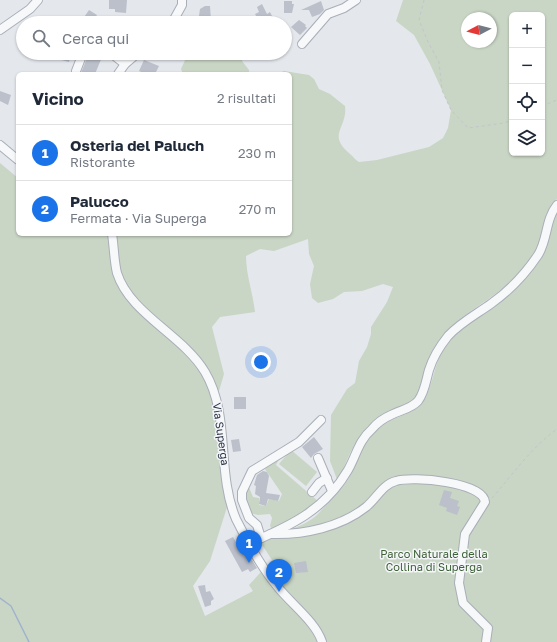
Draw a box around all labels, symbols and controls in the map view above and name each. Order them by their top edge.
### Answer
north arrow [461,12,497,48]
map controls [509,12,545,156]
button: + [509,12,545,48]
search box [16,16,292,60]
icon: search [30,27,52,49]
text: Cerca qui [62,29,129,47]
button: − [509,48,545,84]
button: locate [509,84,545,120]
text: Vicino [32,88,84,109]
text: 2 risultati [217,90,276,106]
button: layers [509,120,545,156]
text: Osteria del Paluch [70,136,204,154]
text: 1 [42,145,48,161]
text: 230 m [238,145,276,161]
text: Ristorante [70,154,135,170]
text: Palucco [70,192,129,210]
text: 2 [41,201,49,217]
text: 270 m [239,201,276,217]
text: Fermata · Via Superga [70,210,207,226]
your location [251,352,271,372]
street label: Via Superga [211,402,232,466]
pin: 1 [236,530,262,563]
park label: Parco Naturale della Collina di Superga [380,547,488,573]
pin: 2 [266,559,292,592]

